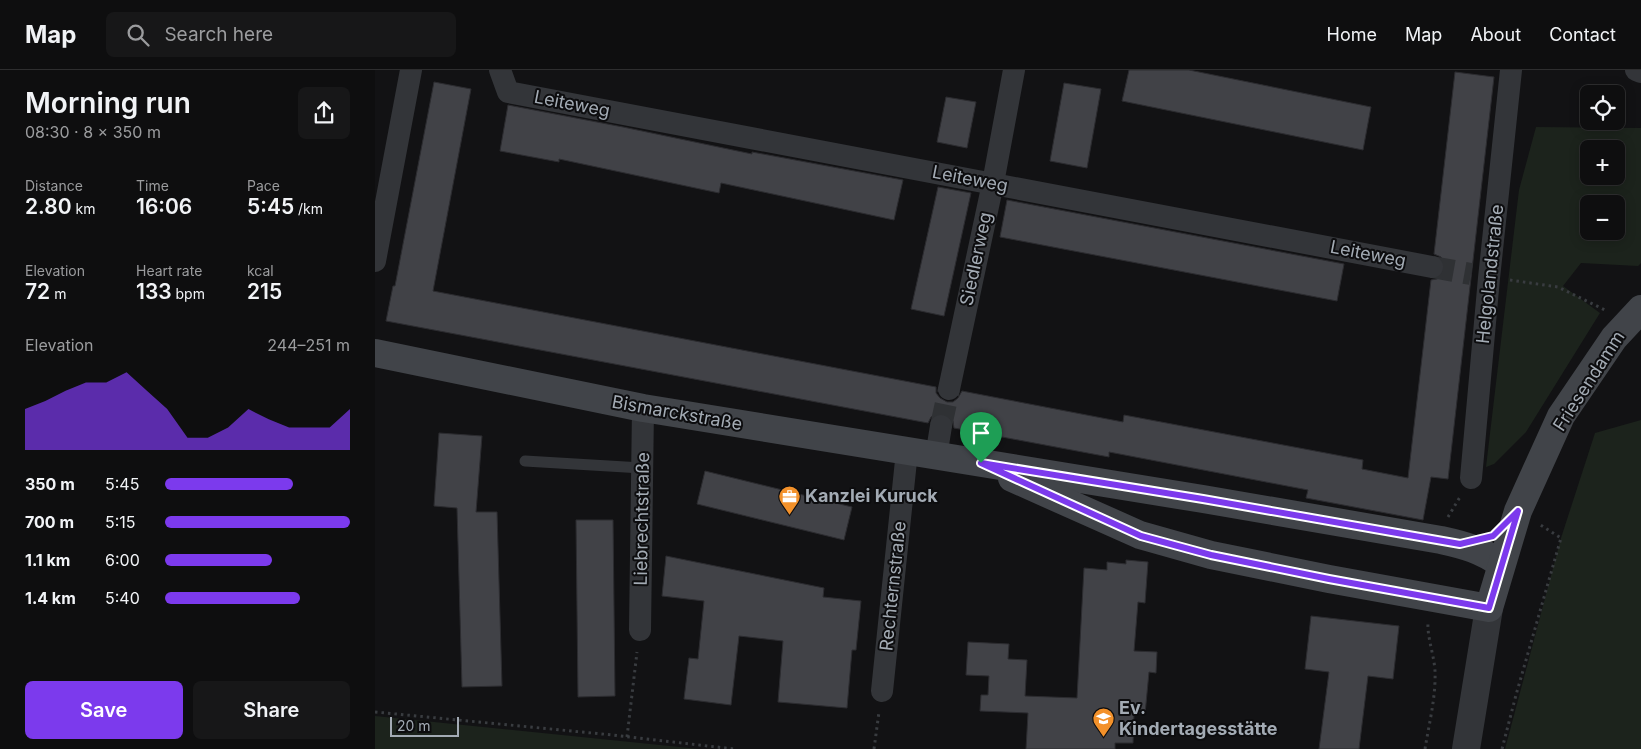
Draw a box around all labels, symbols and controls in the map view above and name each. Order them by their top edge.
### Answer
search box [106,12,456,57]
text: Map [25,20,76,49]
icon: search [124,21,152,49]
text: Search here [164,23,273,46]
text: Home [1327,24,1377,45]
text: Map [1405,24,1442,45]
text: About [1470,24,1521,45]
text: Contact [1549,24,1616,45]
map controls [1580,85,1625,240]
button: locate [1580,85,1625,130]
text: Morning run [25,86,191,120]
street label: Leiteweg [532,86,612,121]
button: share [298,87,350,139]
text: 08:30 · 8 × 350 m [25,122,161,142]
button: + [1580,140,1625,185]
street label: Leiteweg [930,161,1010,196]
text: Distance [25,177,83,194]
text: Time [136,177,169,194]
text: Pace [247,177,280,194]
text: 2.80 [25,194,72,219]
text: 16:06 [136,194,192,219]
text: 5:45 [247,194,294,219]
button: − [1580,195,1625,240]
text: km [72,200,95,217]
text: /km [294,200,323,217]
street label: Helgolandstraße [1472,203,1507,345]
street label: Siedlerweg [955,210,996,308]
street label: Leiteweg [1328,236,1408,271]
text: Elevation [25,262,85,279]
text: Heart rate [136,262,202,279]
text: kcal [247,262,274,279]
text: 72 [25,279,50,304]
text: 133 [136,279,172,304]
text: 215 [247,279,282,304]
text: m [50,285,66,302]
text: bpm [172,285,205,302]
street label: Friesendamm [1548,327,1629,435]
text: Elevation [25,335,94,355]
text: 244–251 m [267,335,350,355]
street label: Bismarckstraße [610,391,744,434]
pin [960,412,1002,463]
icon: arrive [967,419,995,447]
street label: Liebrechtstraße [630,452,653,586]
text: 350 m [25,474,75,494]
text: 5:45 [105,474,139,494]
office icon: Kanzlei Kuruck [777,484,801,515]
place label: Kanzlei Kuruck [805,485,938,506]
text: 700 m [25,512,74,532]
text: 5:15 [105,512,136,532]
street label: Rechternstraße [875,520,910,652]
text: 1.1 km [25,550,70,570]
text: 6:00 [105,550,140,570]
text: 1.4 km [25,588,76,608]
text: 5:40 [105,588,140,608]
button: Save [25,681,183,739]
button: Share [193,681,350,739]
place label: Ev. Kindertagesstätte [1119,697,1278,739]
school or university icon: Ev. Kindertagesstätte [1091,706,1115,737]
scale bar [390,714,459,737]
text: 20 m [397,717,431,734]

